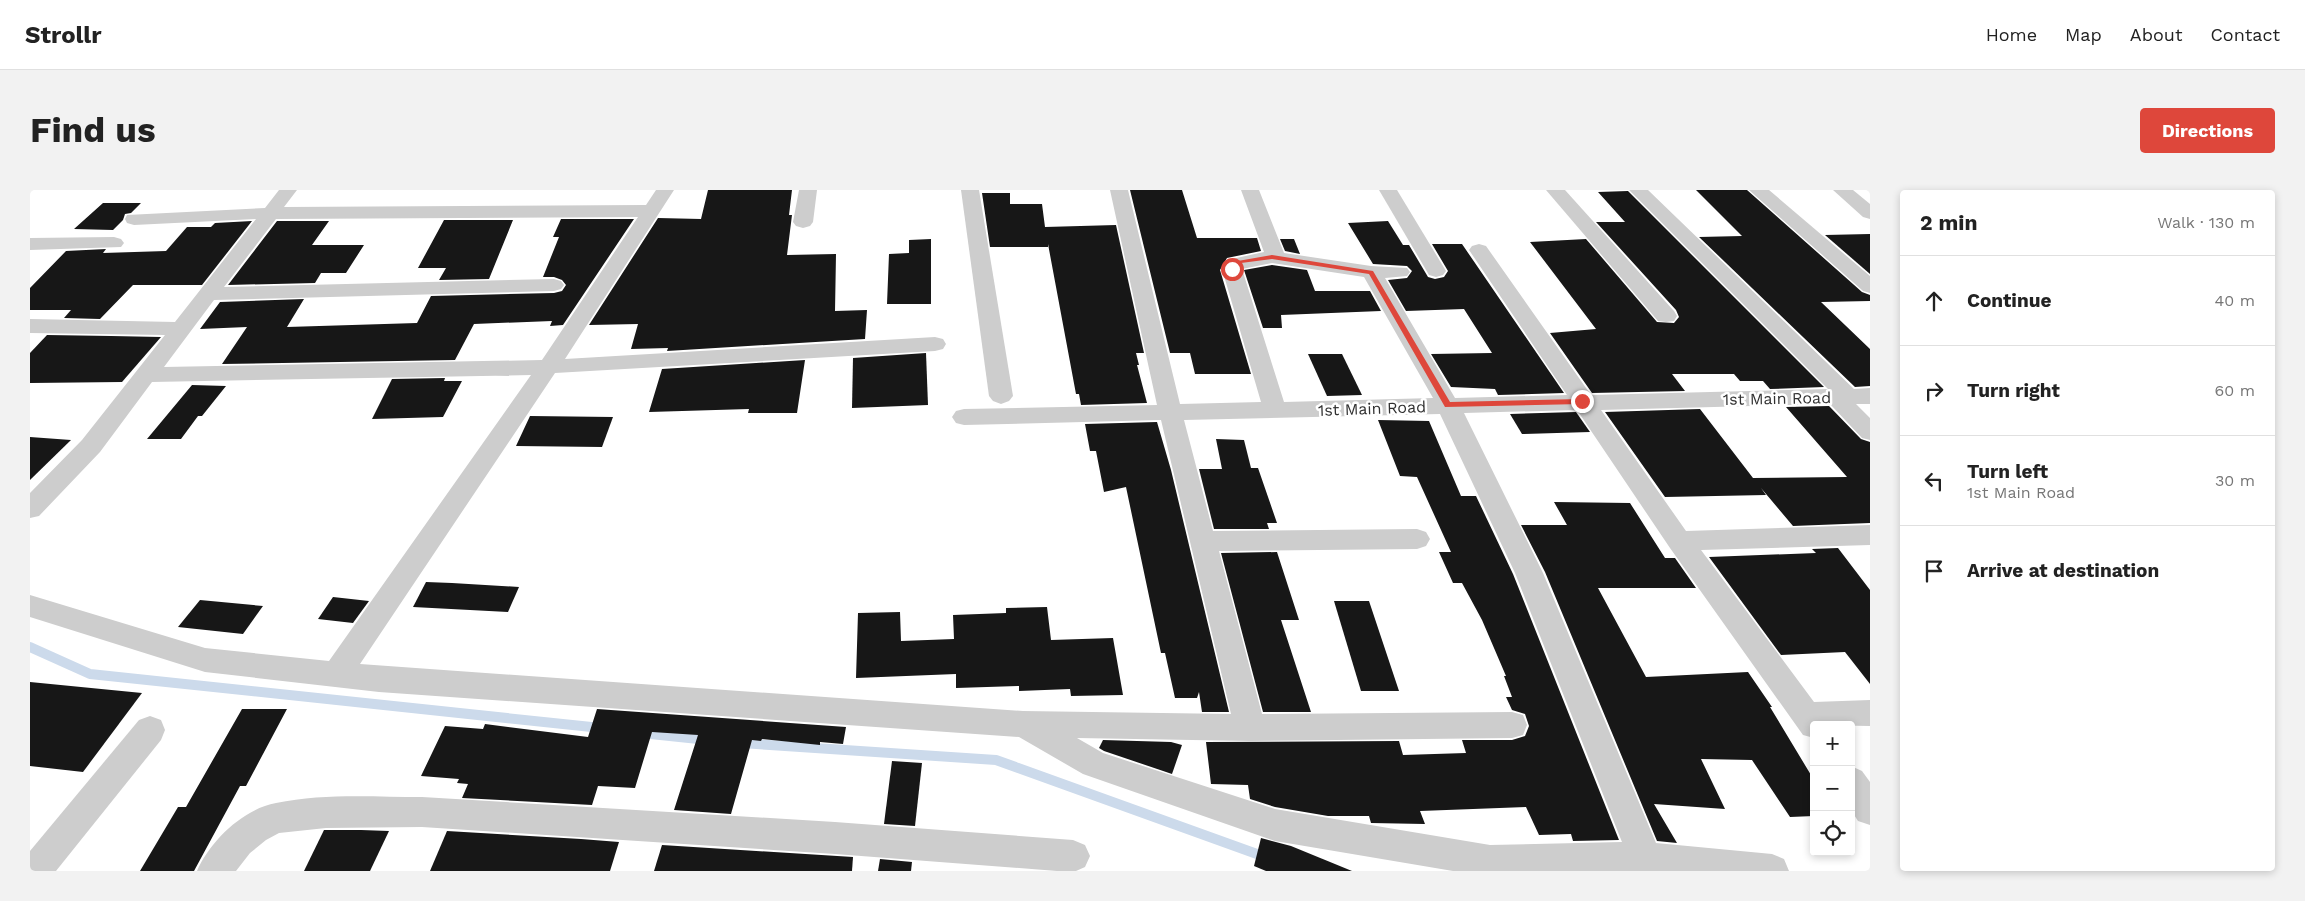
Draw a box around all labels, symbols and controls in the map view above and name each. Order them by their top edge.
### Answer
text: Strollr [25,21,102,49]
text: Home [1986,24,2037,45]
text: Map [2065,24,2102,45]
text: About [2130,24,2182,45]
text: Contact [2210,24,2280,45]
button: Directions [2140,108,2275,153]
text: Find us [30,109,156,151]
text: 2 min [1920,210,1977,235]
text: Walk · 130 m [2157,213,2255,232]
route start [1221,258,1244,281]
icon: ahead [1920,287,1948,315]
text: Continue [1967,289,2051,312]
text: 40 m [2215,291,2255,310]
icon: right [1920,377,1948,405]
text: Turn right [1967,379,2060,402]
text: 60 m [2215,381,2255,400]
street label: 1st Main Road [1723,388,1831,409]
route end [1571,390,1594,413]
street label: 1st Main Road [1318,397,1426,420]
text: Turn left [1967,460,2048,483]
icon: left [1920,467,1948,495]
text: 30 m [2215,471,2255,490]
text: 1st Main Road [1967,483,2075,502]
icon: arrive [1920,557,1948,585]
text: Arrive at destination [1967,559,2159,582]
map controls [1810,721,1855,856]
button: + [1810,721,1855,766]
button: − [1810,766,1855,811]
button: locate [1810,811,1855,856]

